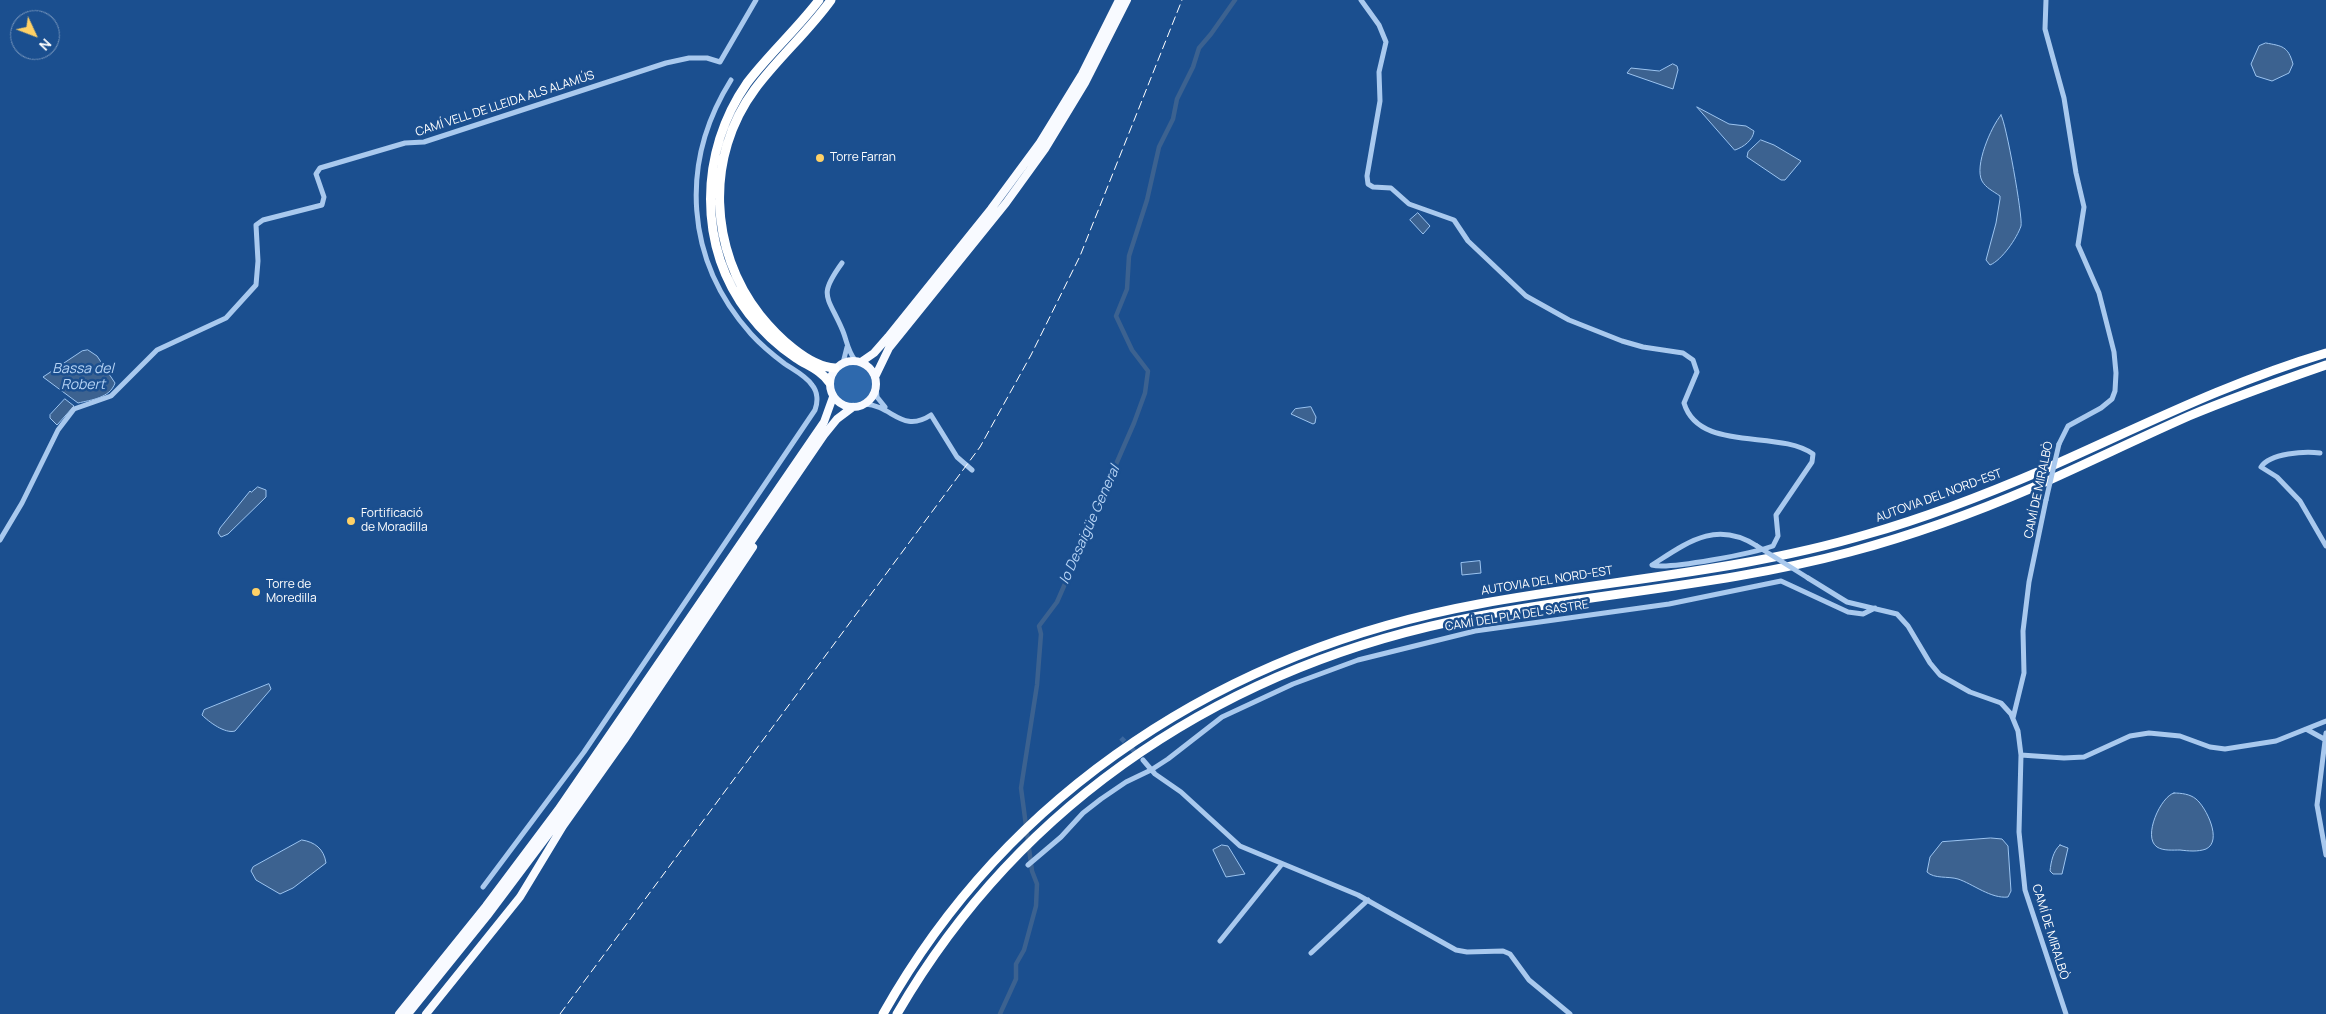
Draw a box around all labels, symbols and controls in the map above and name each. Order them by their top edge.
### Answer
north arrow [10,10,60,60]
text: N [35,35,56,55]
street label: CAMÍ VELL DE LLEIDA ALS ALAMÚS [414,68,596,140]
place label: Torre Farran [830,151,896,165]
marker: Torre Farran [814,152,826,164]
water label: Bassa del Robert [52,361,114,394]
street label: CAMÍ DE MIRALBÒ [2022,440,2056,540]
water label: lo Desaigüe General [1056,463,1124,587]
street label: AUTOVIA DEL NORD-EST [1874,466,2004,526]
place label: Fortificació de Moradilla [361,507,428,535]
marker: Fortificació de Moradilla [345,515,357,527]
street label: AUTOVIA DEL NORD-EST [1480,563,1614,599]
place label: Torre de Moredilla [266,578,317,606]
marker: Torre de Moredilla [250,586,262,598]
street label: CAMÍ DEL PLA DEL SASTRE [1444,598,1590,634]
street label: CAMÍ DE MIRALBÒ [2029,883,2071,981]

